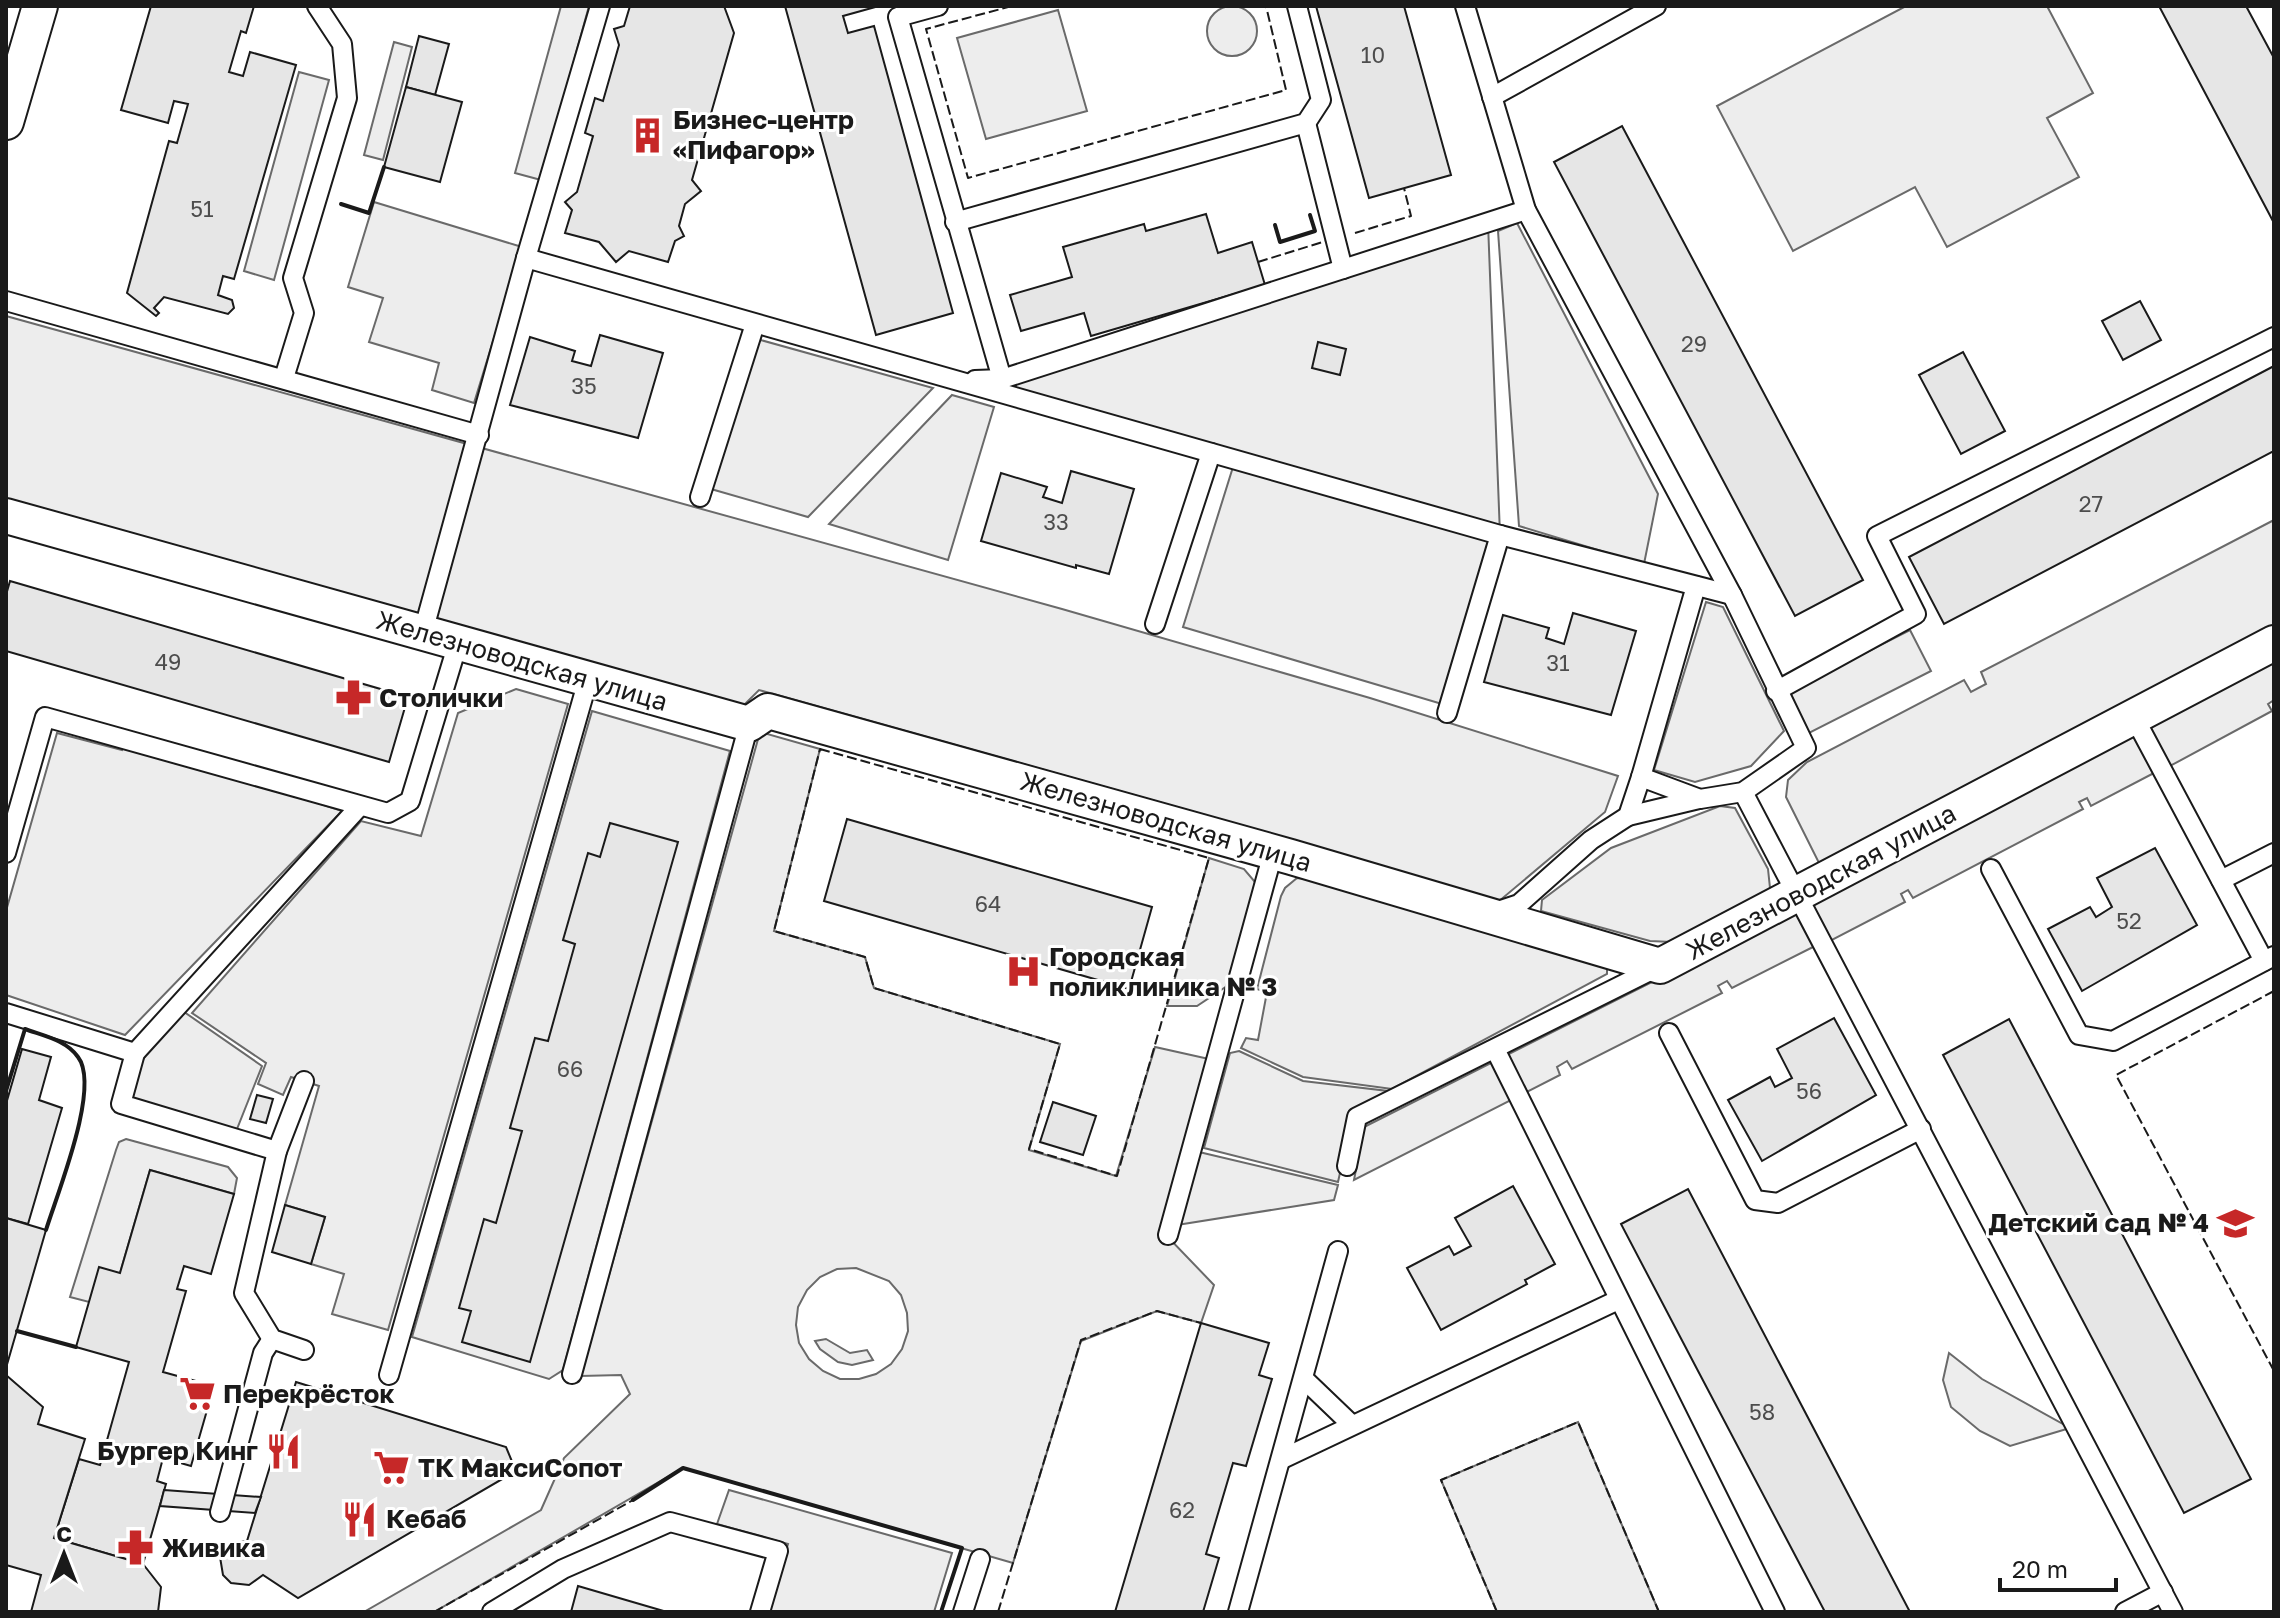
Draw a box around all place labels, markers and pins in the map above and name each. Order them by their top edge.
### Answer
place label: Бизнес-центр «Пифагор» [673,104,854,165]
building icon: Бизнес-центр «Пифагор» [628,116,666,154]
pharmacy icon: Столички [334,679,372,717]
place label: Столички [379,682,503,713]
place label: Городская поликлиника № 3 [1049,941,1277,1002]
hospital icon: Городская поликлиника № 3 [1004,953,1042,991]
school or university icon: Детский сад № 4 [2216,1204,2254,1242]
place label: Детский сад № 4 [1989,1207,2209,1238]
supermarket icon: Перекрёсток [178,1375,216,1413]
place label: Перекрёсток [223,1378,394,1409]
restaurant icon: Бургер Кинг [265,1432,303,1470]
place label: Бургер Кинг [97,1435,258,1466]
supermarket icon: ТК МаксиСопот [373,1449,411,1487]
place label: ТК МаксиСопот [418,1452,623,1483]
restaurant icon: Кебаб [341,1500,379,1538]
place label: Кебаб [386,1503,466,1534]
pharmacy icon: Живика [117,1529,155,1567]
place label: Живика [162,1532,265,1563]

